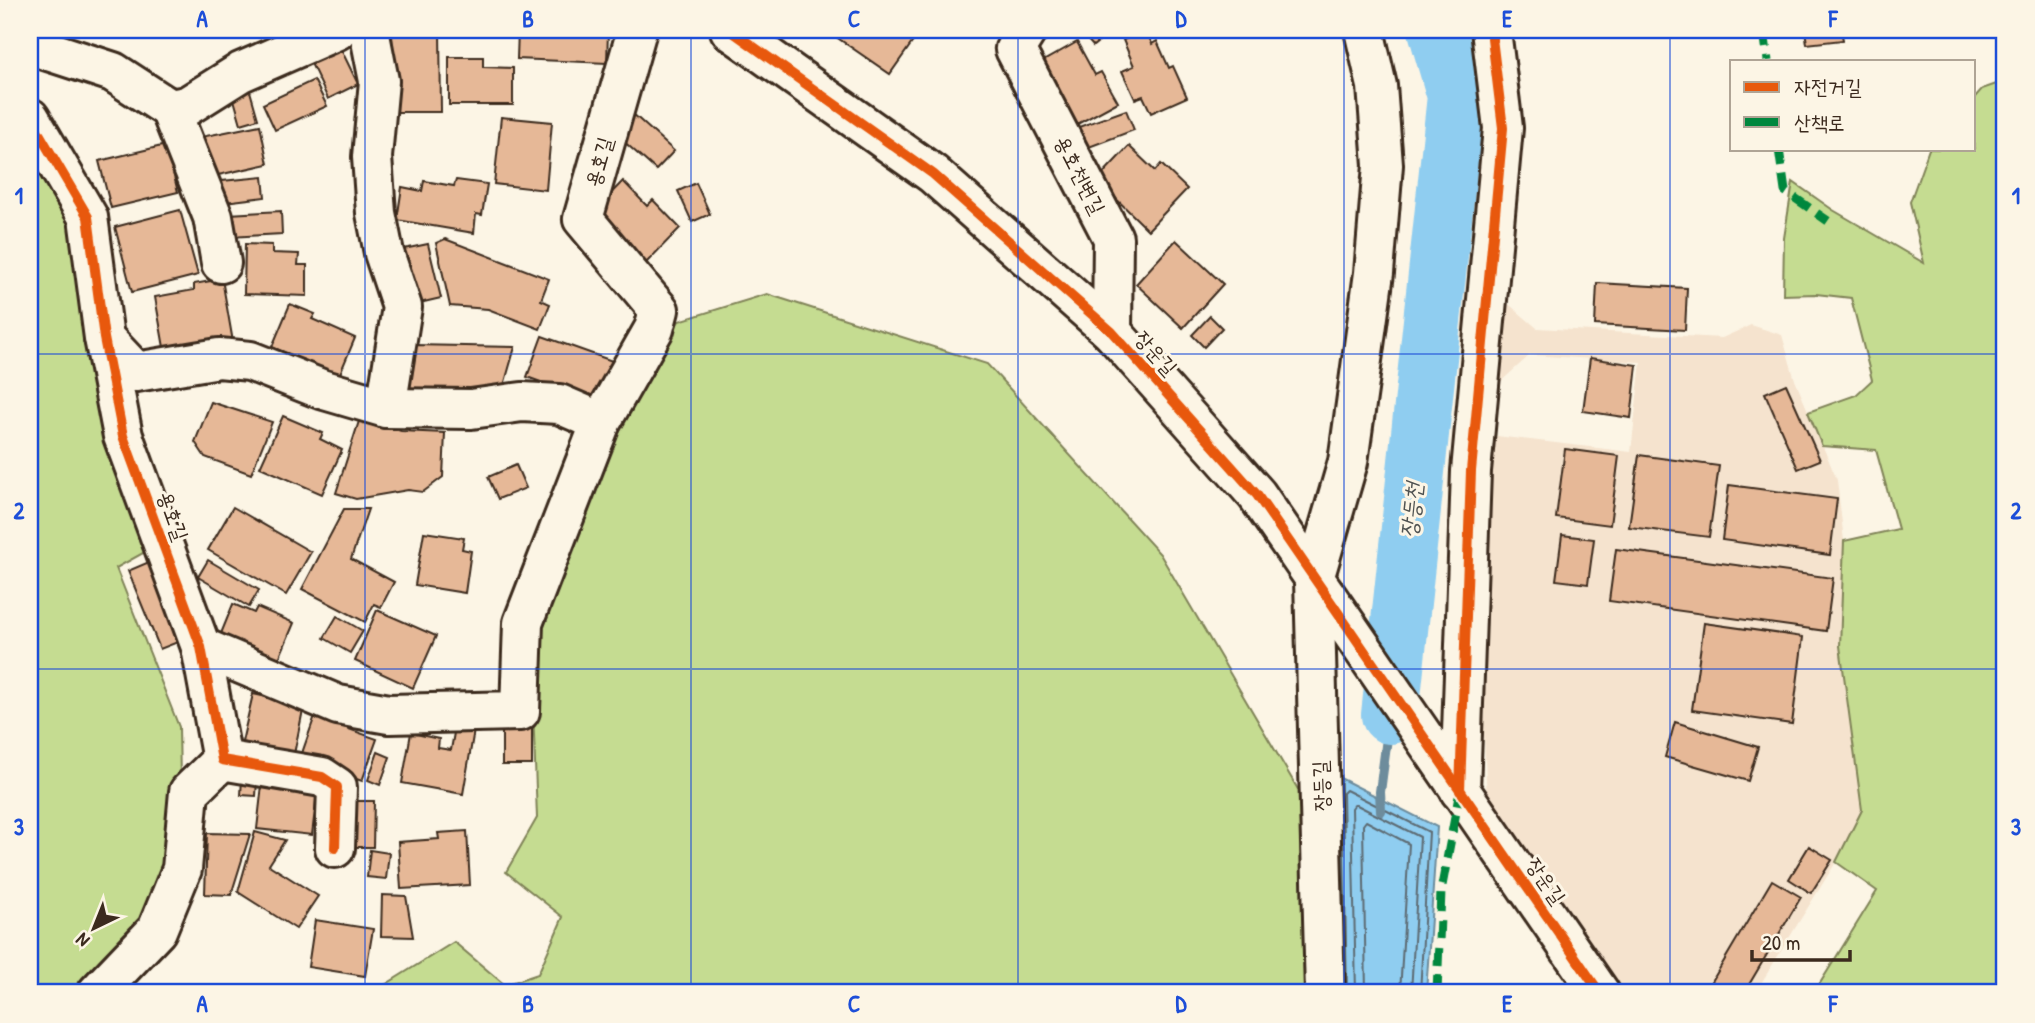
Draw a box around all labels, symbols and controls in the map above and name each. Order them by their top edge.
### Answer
text: A [196,3,208,34]
text: B [522,3,534,34]
text: C [848,3,860,34]
text: D [1176,3,1188,34]
text: E [1502,3,1513,34]
text: F [1828,3,1839,34]
legend [1730,60,1976,150]
text: 자전거길 [1794,72,1862,101]
text: 산책로 [1794,108,1845,137]
street label: 용호천변길 [1048,131,1113,219]
street label: 용호길 [578,133,619,190]
text: 1 [15,180,23,211]
text: 1 [2012,180,2020,211]
street label: 장운길 [1129,324,1184,381]
water label: 장등천 [1392,478,1429,539]
street label: 용호길 [151,487,196,545]
text: 2 [14,495,25,526]
text: 2 [2011,495,2022,526]
street label: 장등길 [1305,760,1336,812]
text: 3 [14,811,24,842]
text: 3 [2011,811,2021,842]
street label: 장운길 [1520,852,1573,910]
north arrow [60,894,130,964]
scale bar [1752,918,1850,962]
text: N [70,927,95,953]
text: 20 m [1762,928,1800,957]
text: A [196,988,208,1019]
text: B [522,988,534,1019]
text: C [848,988,860,1019]
text: D [1176,988,1188,1019]
text: E [1502,988,1513,1019]
text: F [1828,988,1839,1019]

